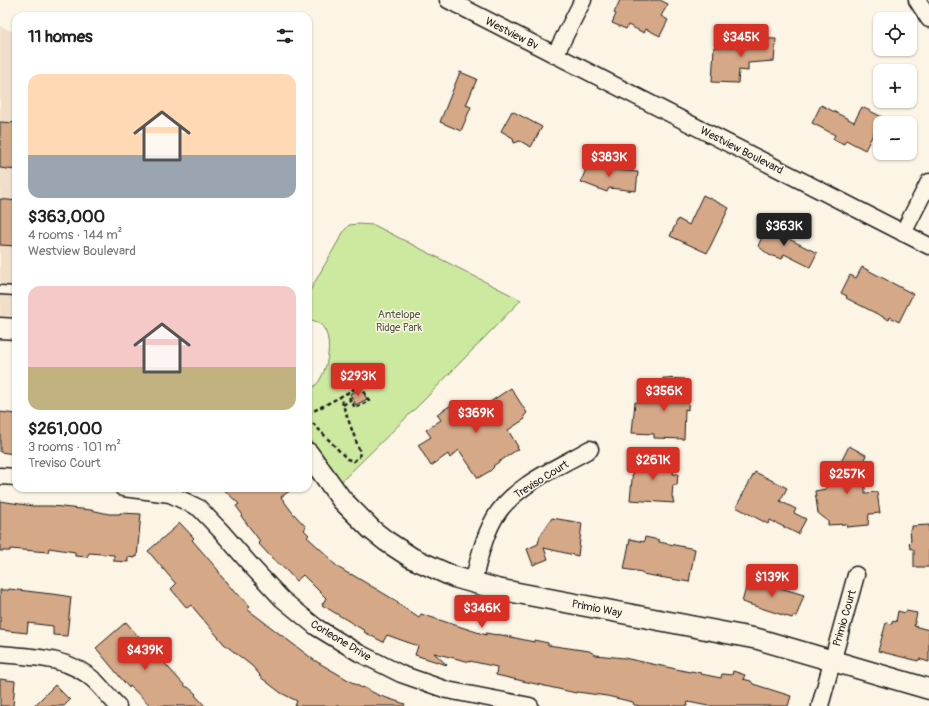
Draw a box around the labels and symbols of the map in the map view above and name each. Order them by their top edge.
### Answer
street label: Westview Bv [483,15,540,52]
pin: $345K [713,24,769,58]
street label: Westview Boulevard [698,124,785,177]
pin: $383K [581,144,637,178]
pin: $363K [756,213,812,247]
park label: Antelope Ridge Park [376,308,423,334]
pin: $293K [330,363,386,397]
pin: $356K [636,378,692,412]
pin: $369K [448,400,504,434]
pin: $261K [625,447,681,481]
street label: Treviso Court [512,457,571,501]
pin: $257K [819,461,875,495]
pin: $139K [744,564,800,598]
street label: Primio Court [830,588,859,648]
pin: $346K [454,595,510,629]
street label: Primio Way [571,597,623,620]
street label: Corleone Drive [308,617,374,664]
pin: $439K [117,637,173,671]

